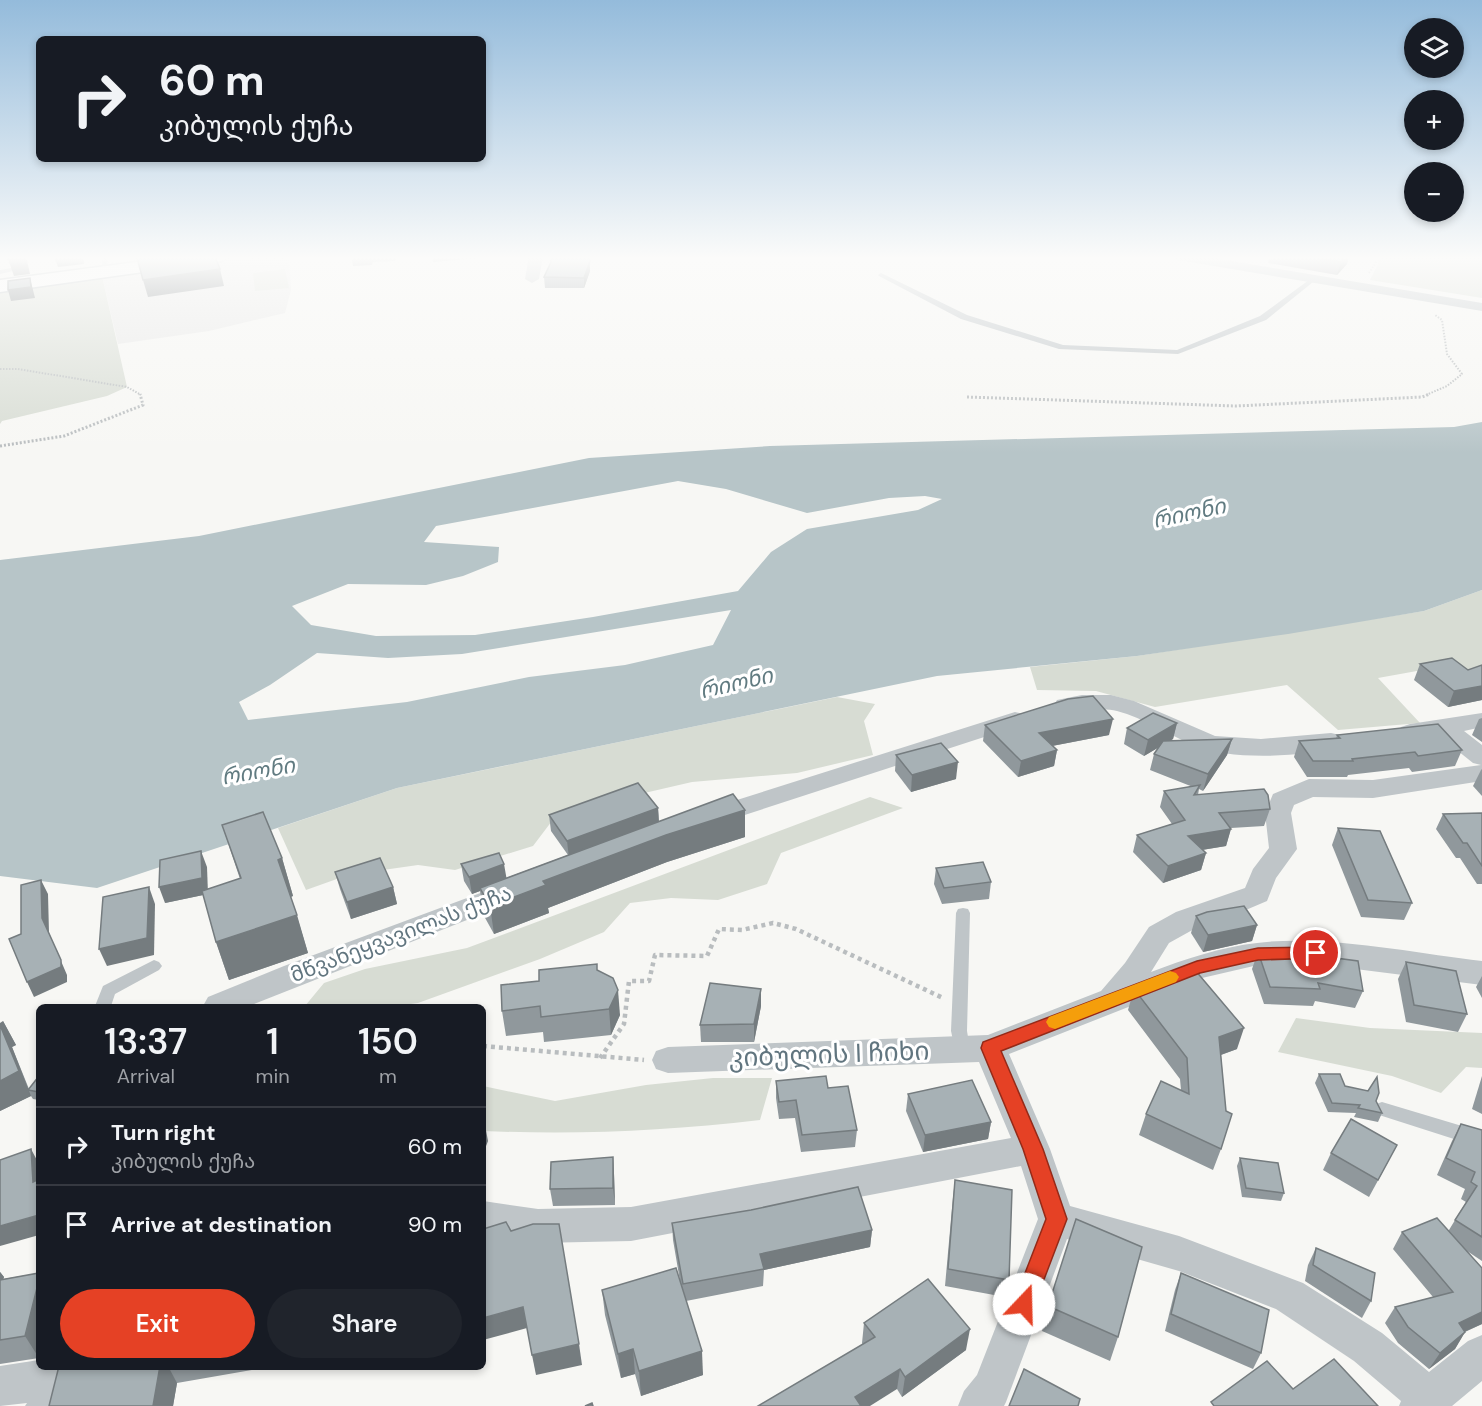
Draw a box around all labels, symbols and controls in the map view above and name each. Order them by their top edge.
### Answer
map controls [1404,18,1464,222]
button: layers [1404,18,1464,78]
text: 60 m [159,53,265,108]
icon: right [60,60,138,138]
button: + [1404,90,1464,150]
text: კიბულის ქუჩა [159,108,354,143]
button: − [1404,162,1464,222]
water label: რიონი [1150,491,1229,535]
water label: რიონი [697,660,777,705]
water label: რიონი [219,750,298,792]
street label: მწვანეყვავილას ქუჩა [287,879,515,989]
pin [1290,927,1341,978]
icon: arrive [1299,936,1332,969]
text: 13:37 [104,1018,187,1065]
text: 1 [266,1018,279,1065]
text: 150 [358,1018,418,1065]
street label: კიბულის I ჩიხი [728,1034,930,1074]
text: Arrival [117,1063,175,1089]
text: min [256,1063,290,1089]
text: m [379,1063,397,1089]
text: Turn right [111,1118,216,1147]
icon: right [60,1130,93,1163]
text: 60 m [408,1132,462,1161]
text: კიბულის ქუჩა [111,1148,255,1174]
icon: arrive [60,1208,93,1241]
text: Arrive at destination [111,1210,332,1239]
text: 90 m [408,1210,462,1239]
position arrow [992,1272,1056,1336]
button: Exit [60,1289,255,1358]
button: Share [267,1289,462,1358]

